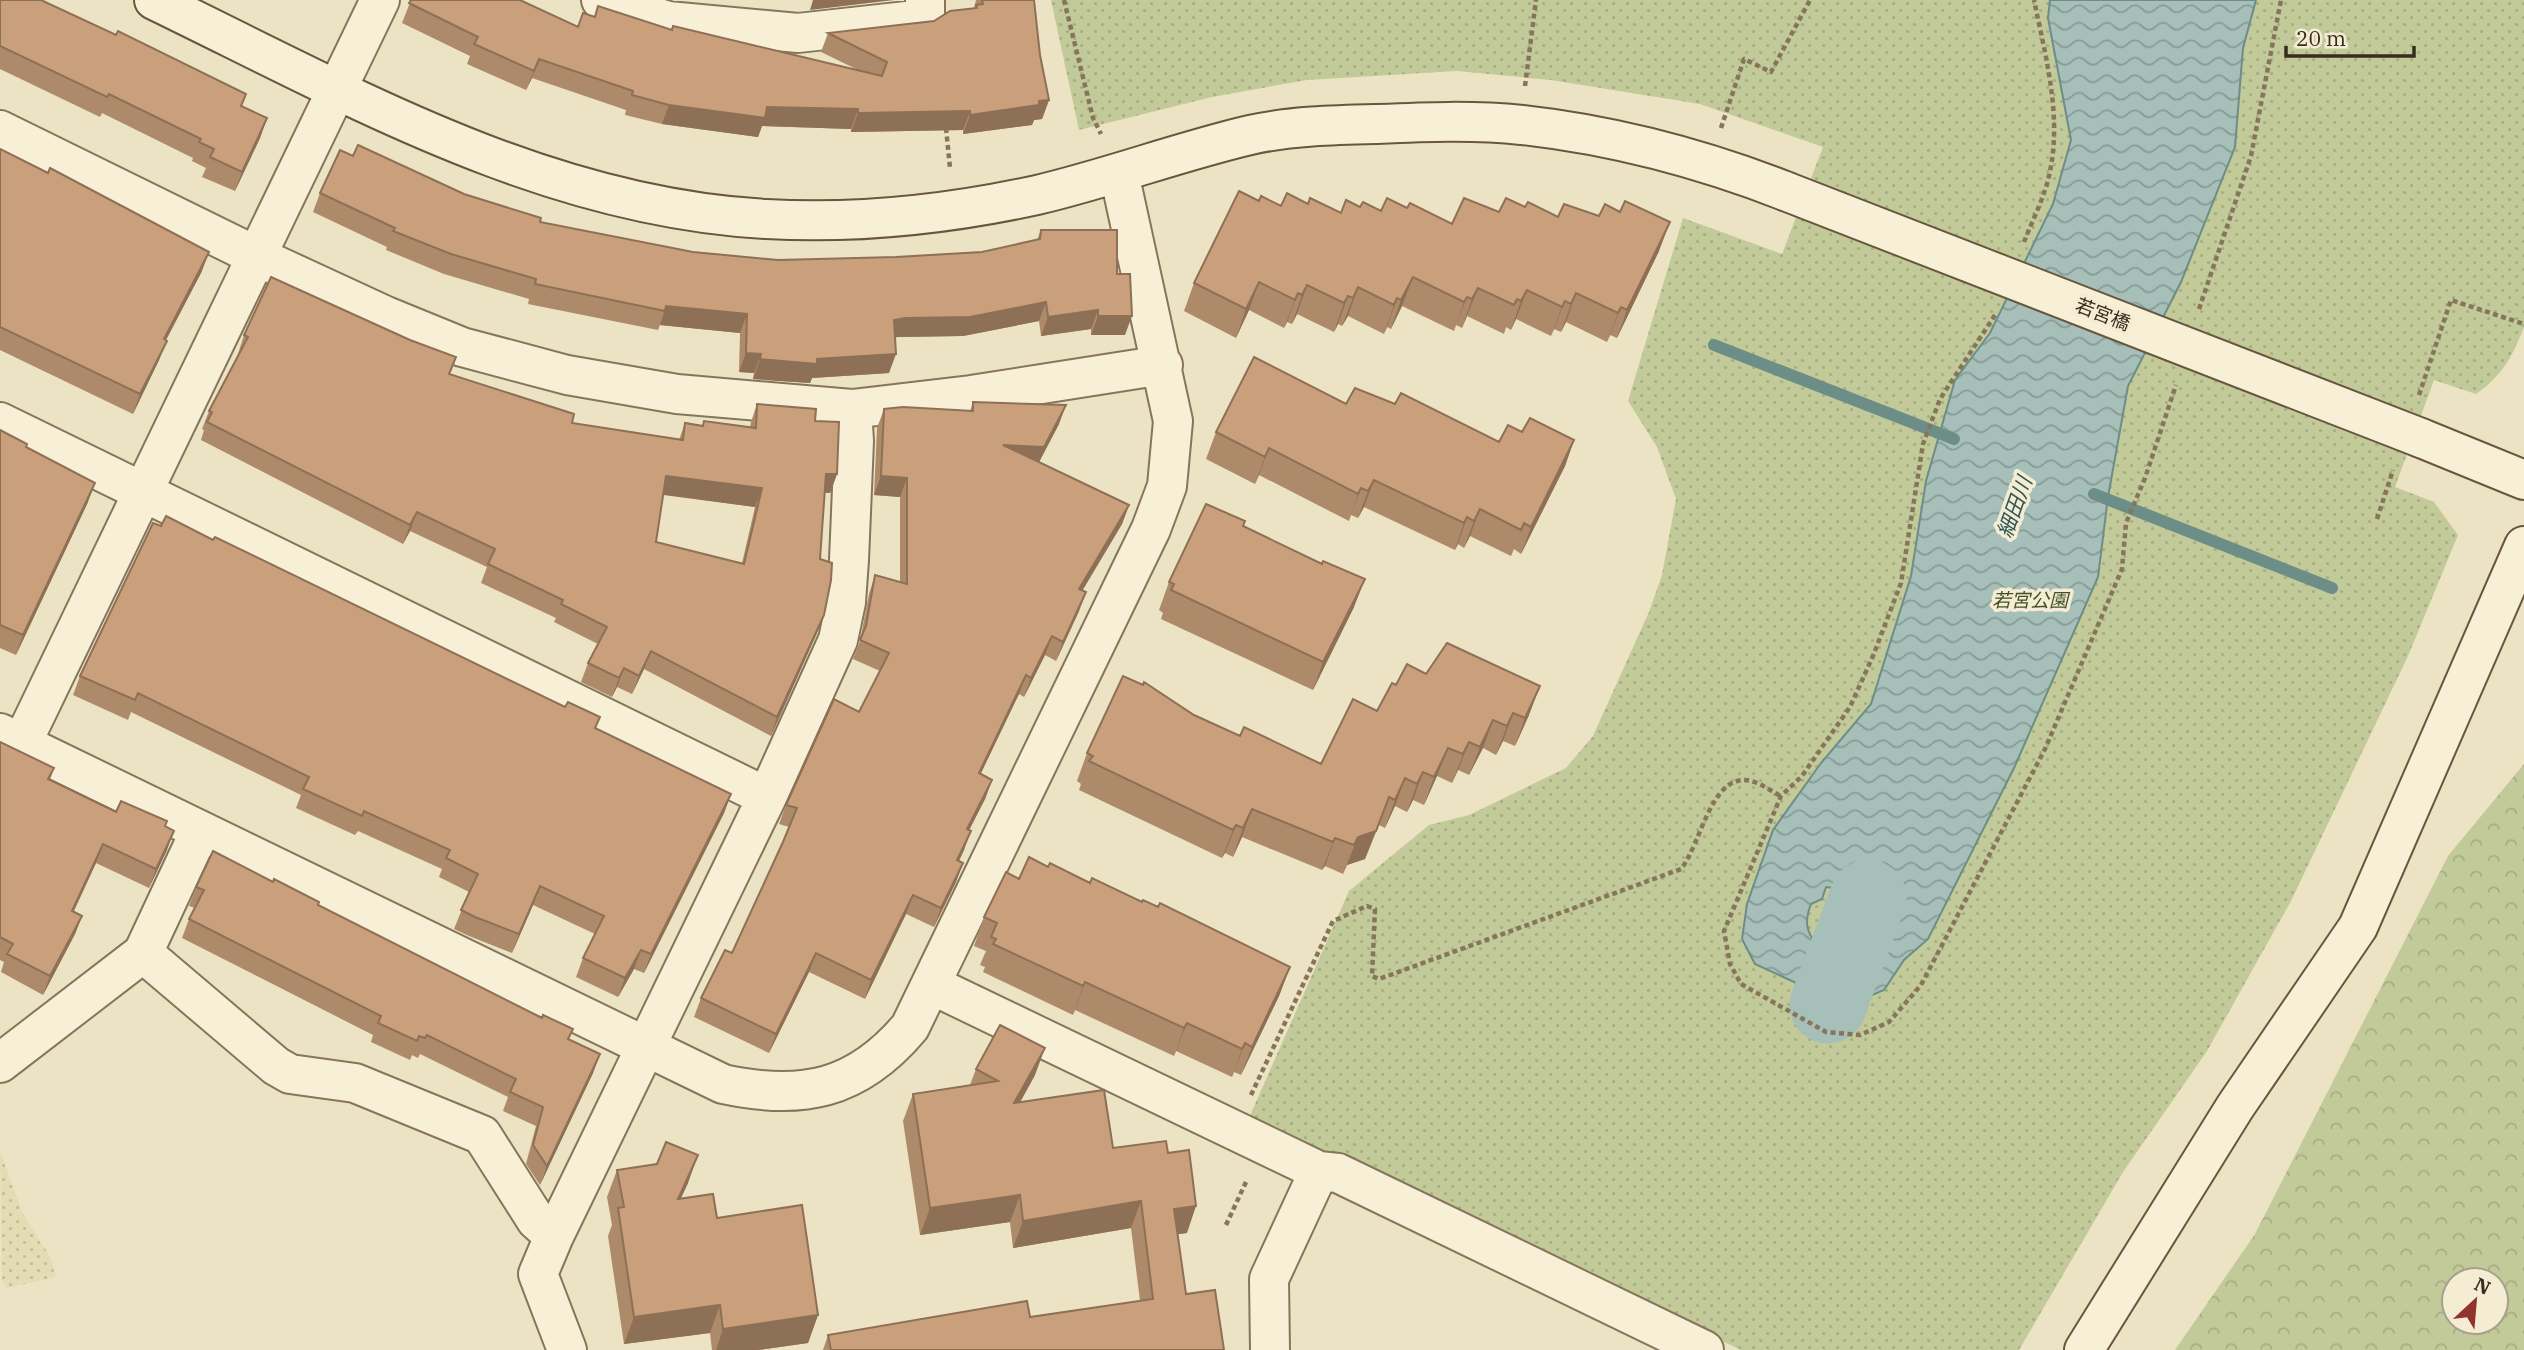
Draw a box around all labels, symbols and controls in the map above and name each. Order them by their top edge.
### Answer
scale bar [2286,14,2414,58]
text: 20 m [2296,24,2346,52]
street label: 若宮橋 [2072,293,2134,335]
water label: 細田川 [1990,471,2039,541]
park label: 若宮公園 [1992,588,2071,612]
north arrow [2440,1266,2510,1336]
text: N [2470,1272,2494,1300]

